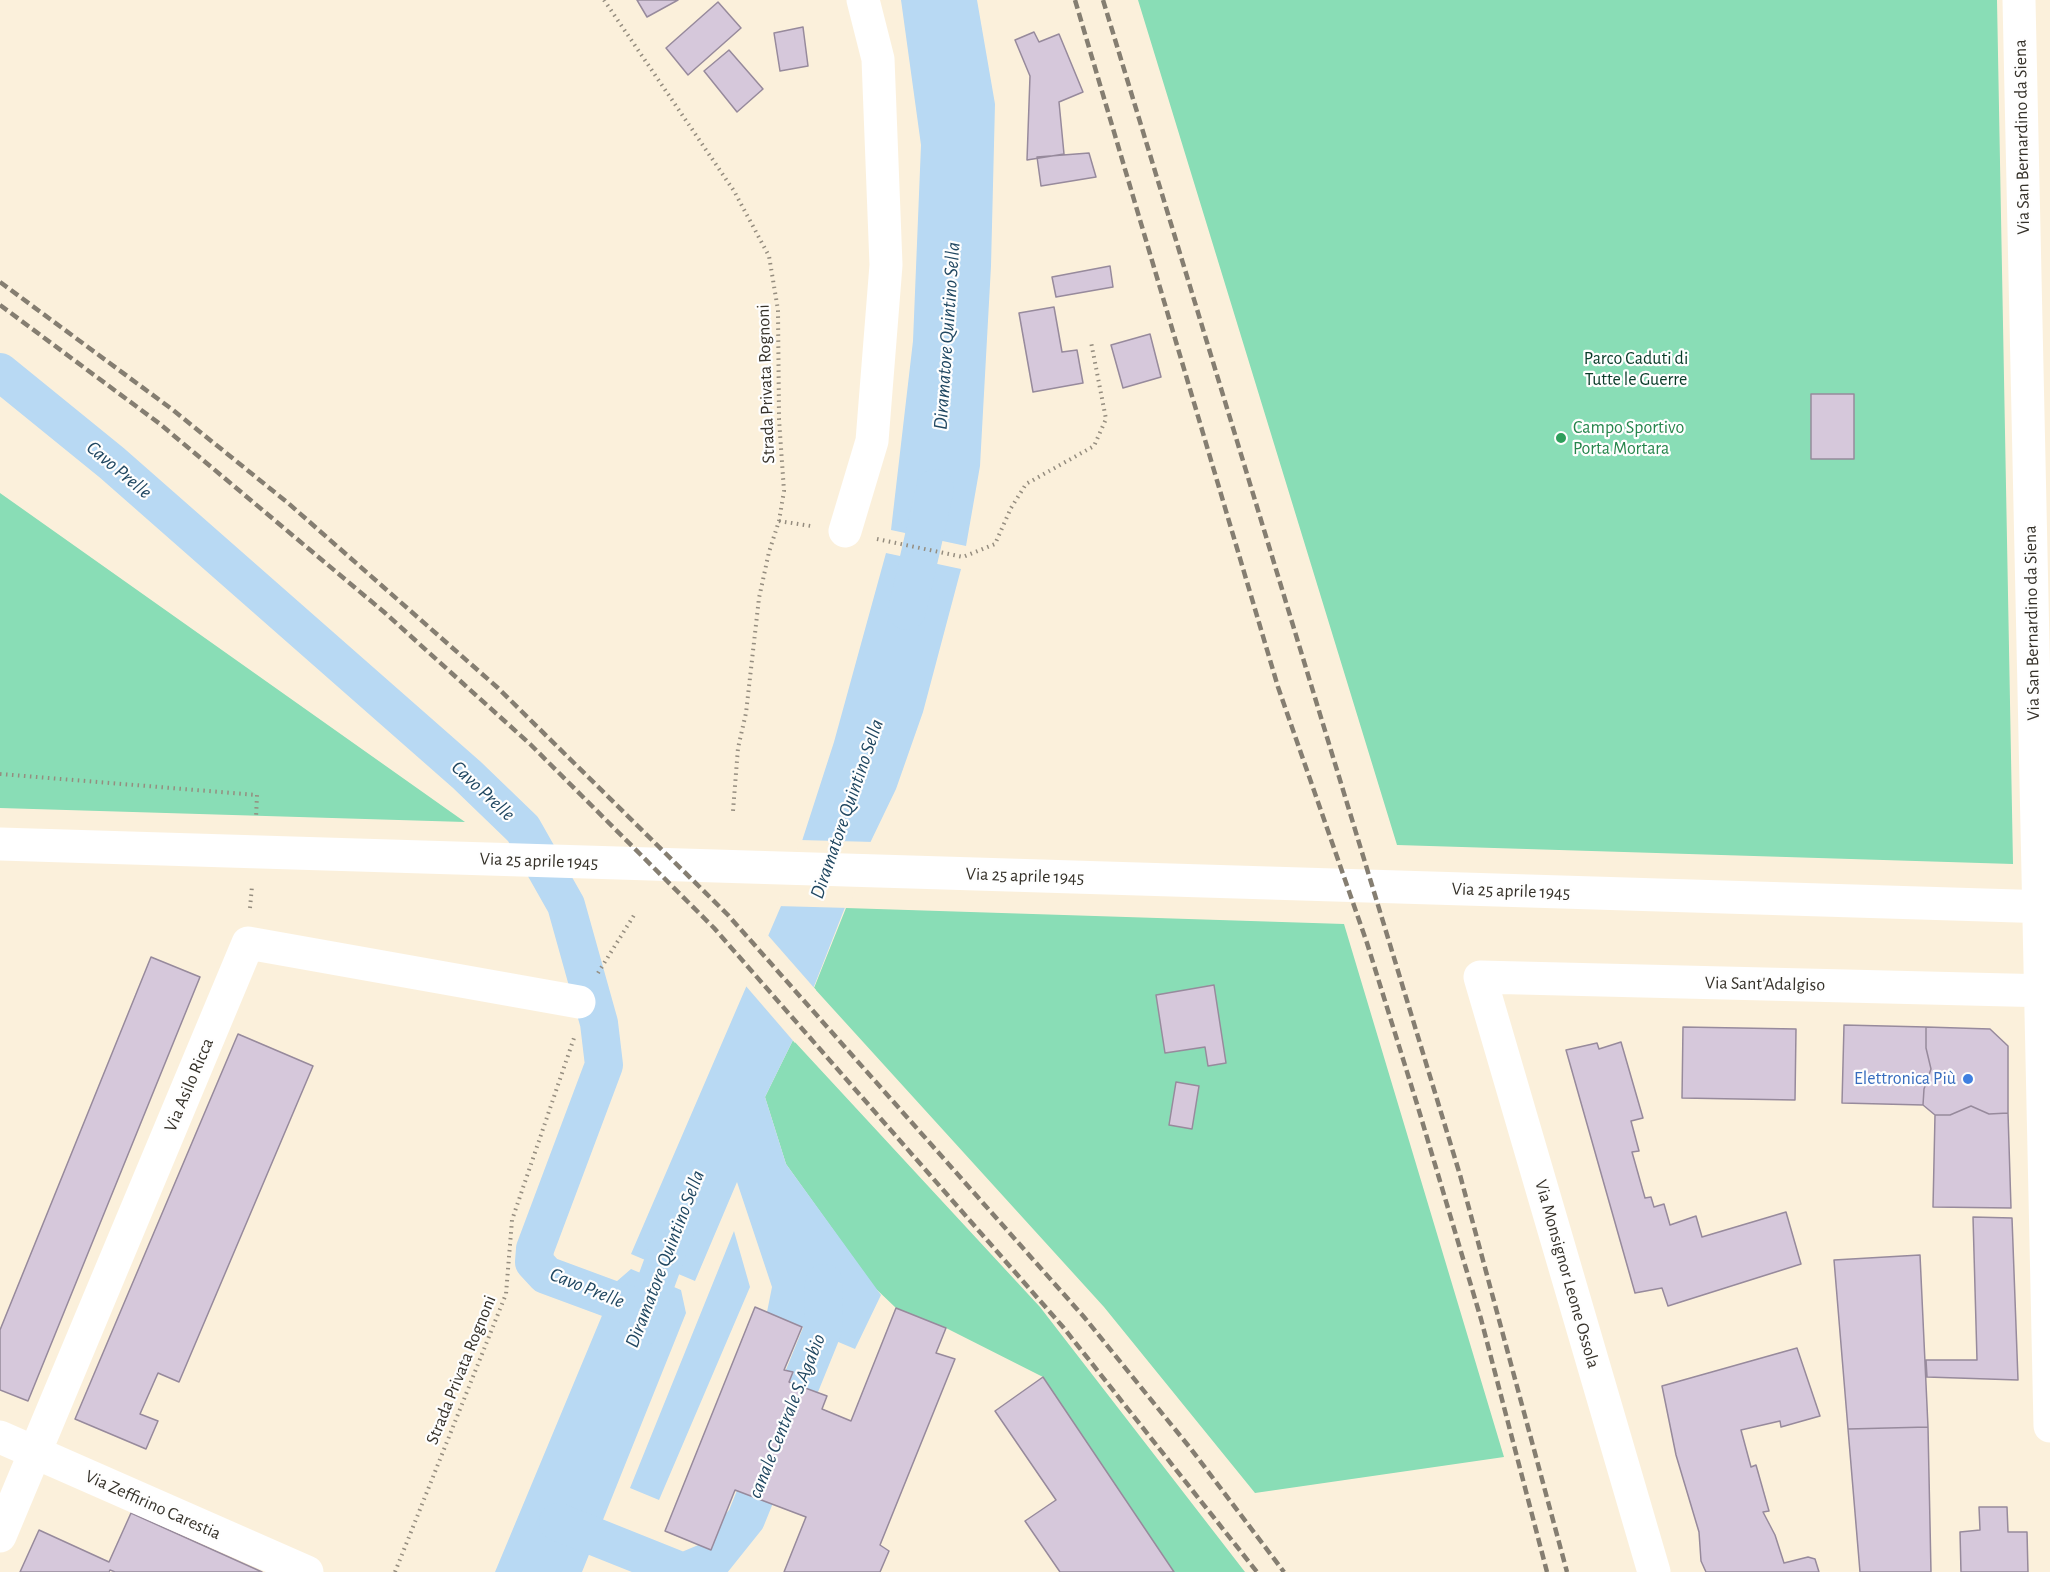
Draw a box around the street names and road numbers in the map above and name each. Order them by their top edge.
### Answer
street label: Via San Bernardino da Siena [2009,39,2035,235]
street label: Strada Privata Rognoni [752,304,780,464]
street label: Via San Bernardino da Siena [2019,525,2045,721]
street label: Via 25 aprile 1945 [479,848,599,874]
street label: Via 25 aprile 1945 [965,863,1085,889]
street label: Via 25 aprile 1945 [1451,878,1571,904]
street label: Via Sant'Adalgiso [1705,972,1825,996]
street label: Via Asilo Ricca [160,1035,218,1135]
street label: Via Monsignor Leone Ossola [1530,1177,1604,1371]
street label: Strada Privata Rognoni [421,1292,501,1448]
street label: Via Zeffirino Carestia [82,1465,224,1545]

